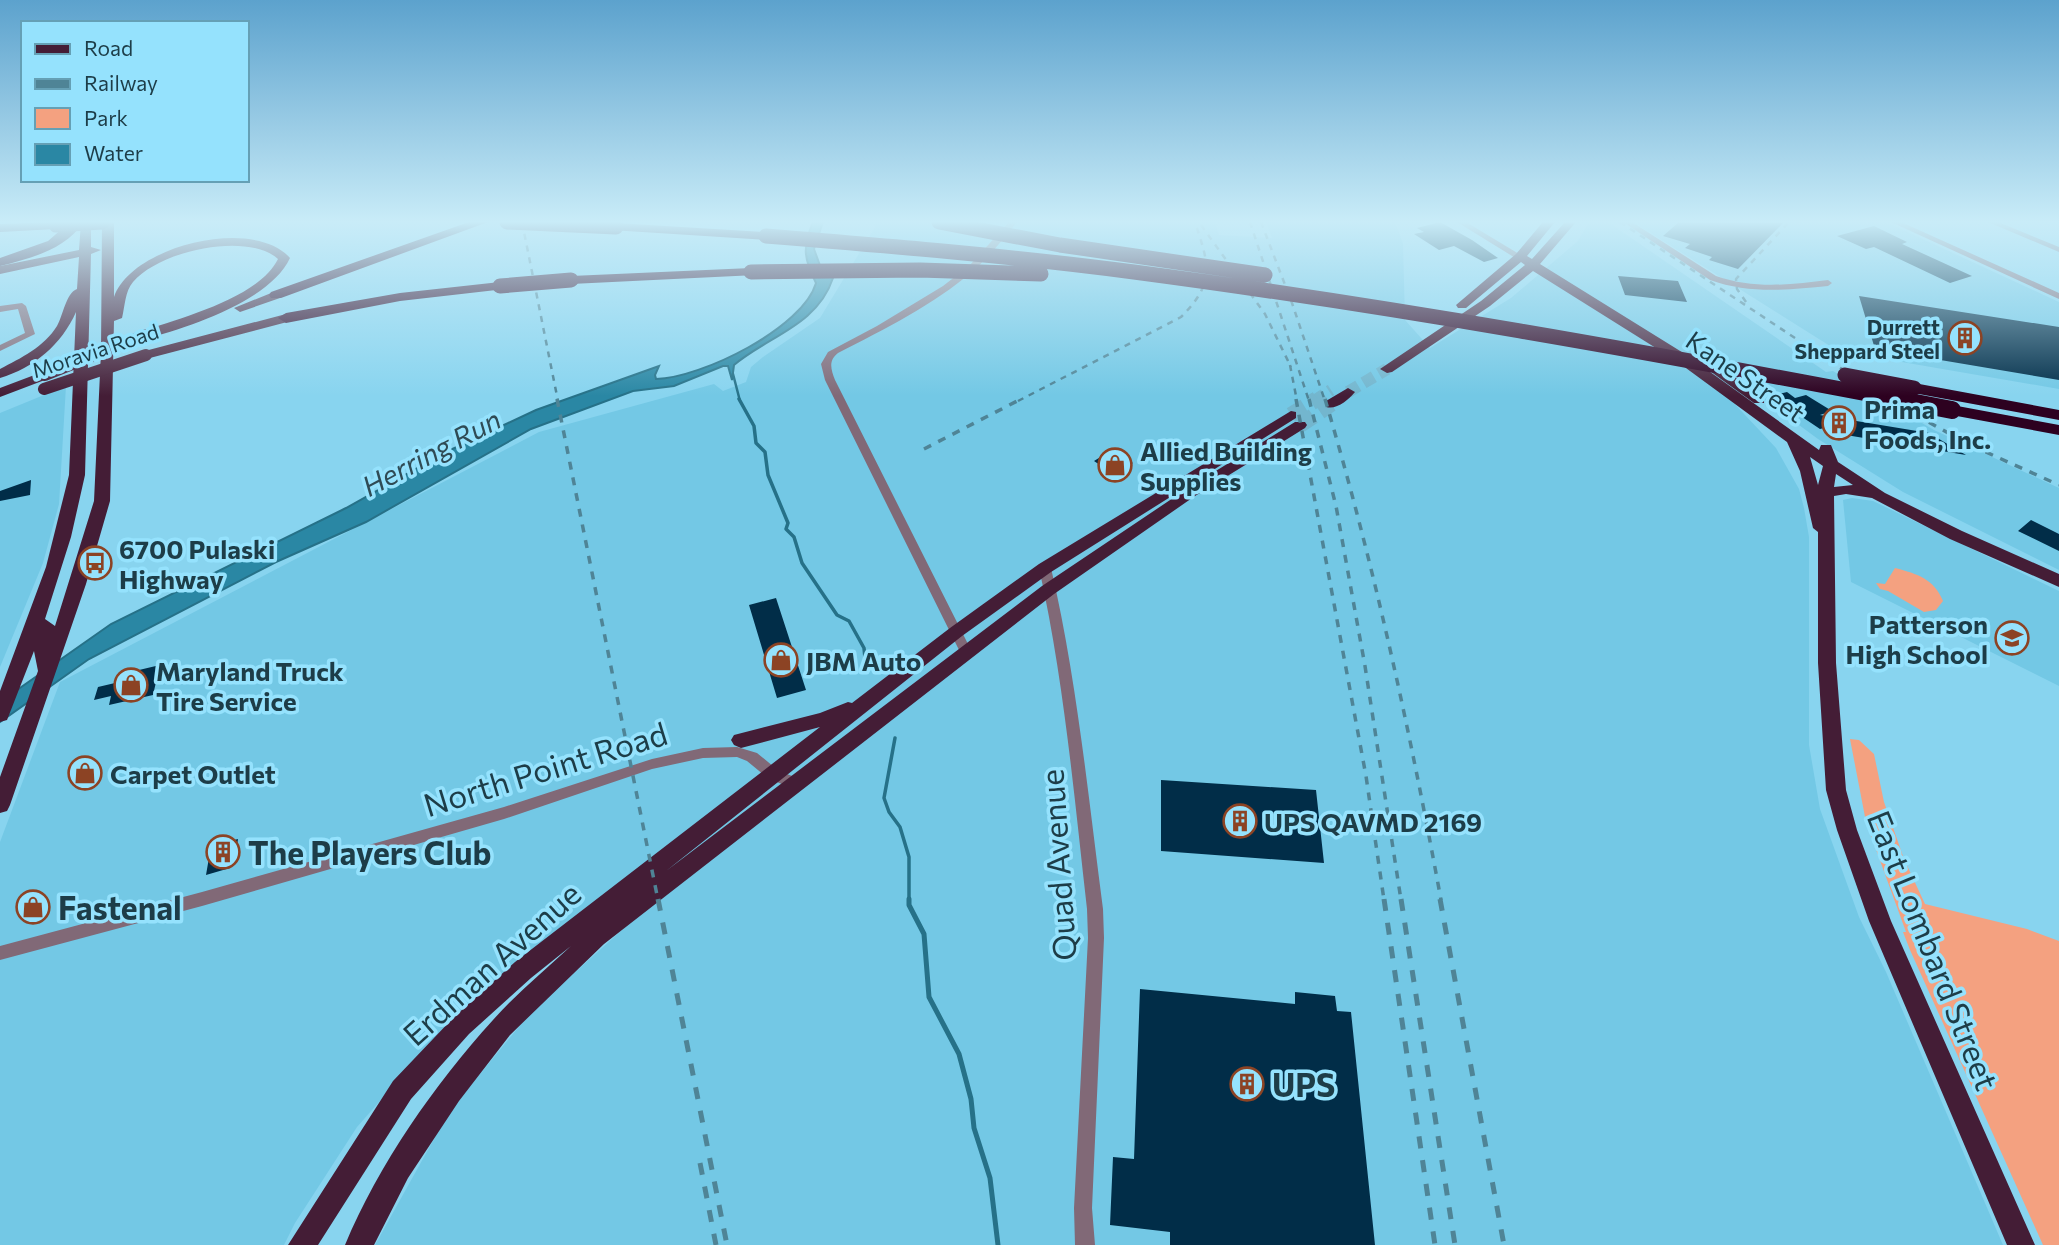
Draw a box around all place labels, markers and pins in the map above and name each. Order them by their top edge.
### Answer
place label: Durrett Sheppard Steel [1795,314,1940,363]
building icon: Durrett Sheppard Steel [1946,319,1984,357]
place label: Prima Foods, Inc. [1864,393,1991,454]
building icon: Prima Foods, Inc. [1820,404,1858,442]
place label: Allied Building Supplies [1140,435,1312,496]
shop icon: Allied Building Supplies [1096,446,1134,484]
place label: 6700 Pulaski Highway [119,533,275,594]
bus stop icon: 6700 Pulaski Highway [76,544,114,582]
place label: Patterson High School [1846,608,1988,669]
school or university icon: Patterson High School [1993,619,2031,657]
shop icon: JBM Auto [762,641,800,679]
place label: JBM Auto [806,645,921,676]
place label: Maryland Truck Tire Service [156,655,344,716]
shop icon: Maryland Truck Tire Service [112,666,150,704]
shop icon: Carpet Outlet [66,754,104,792]
place label: Carpet Outlet [110,758,276,789]
building icon: UPS QAVMD 2169 [1221,802,1259,840]
place label: UPS QAVMD 2169 [1264,806,1482,837]
place label: The Players Club [248,832,491,872]
building icon: The Players Club [204,833,242,871]
place label: Fastenal [58,887,182,927]
shop icon: Fastenal [14,888,52,926]
place label: UPS [1272,1064,1335,1104]
building icon: UPS [1228,1065,1266,1103]

